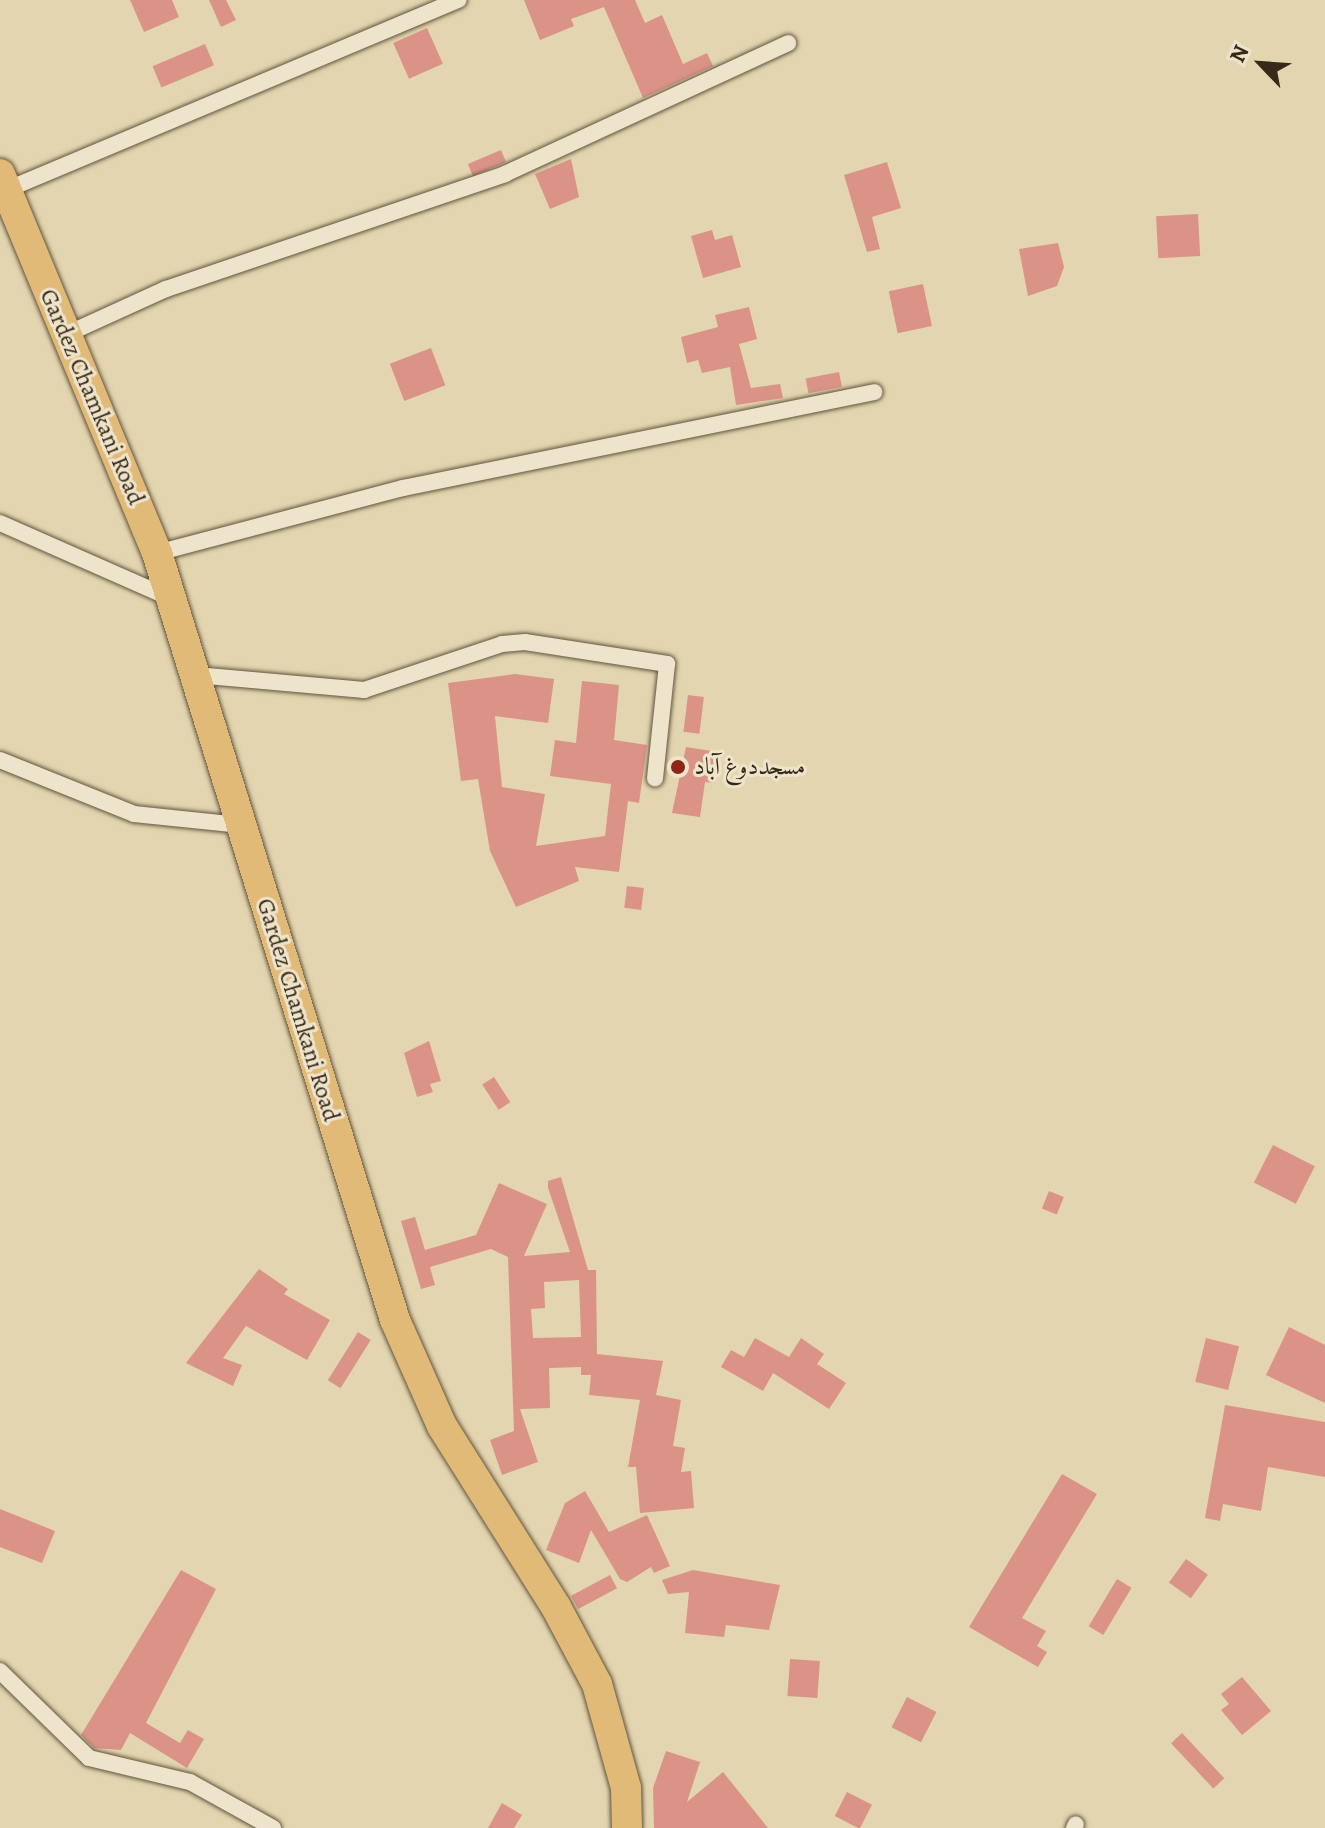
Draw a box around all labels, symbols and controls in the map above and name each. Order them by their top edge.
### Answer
north arrow [1221,24,1301,104]
text: N [1222,40,1256,67]
street label: Gardez Chamkani Road [33,285,151,509]
place label: مسجددوغ آباد [694,753,805,781]
marker: مسجددوغ آباد [669,758,687,776]
street label: Gardez Chamkani Road [250,895,346,1125]

